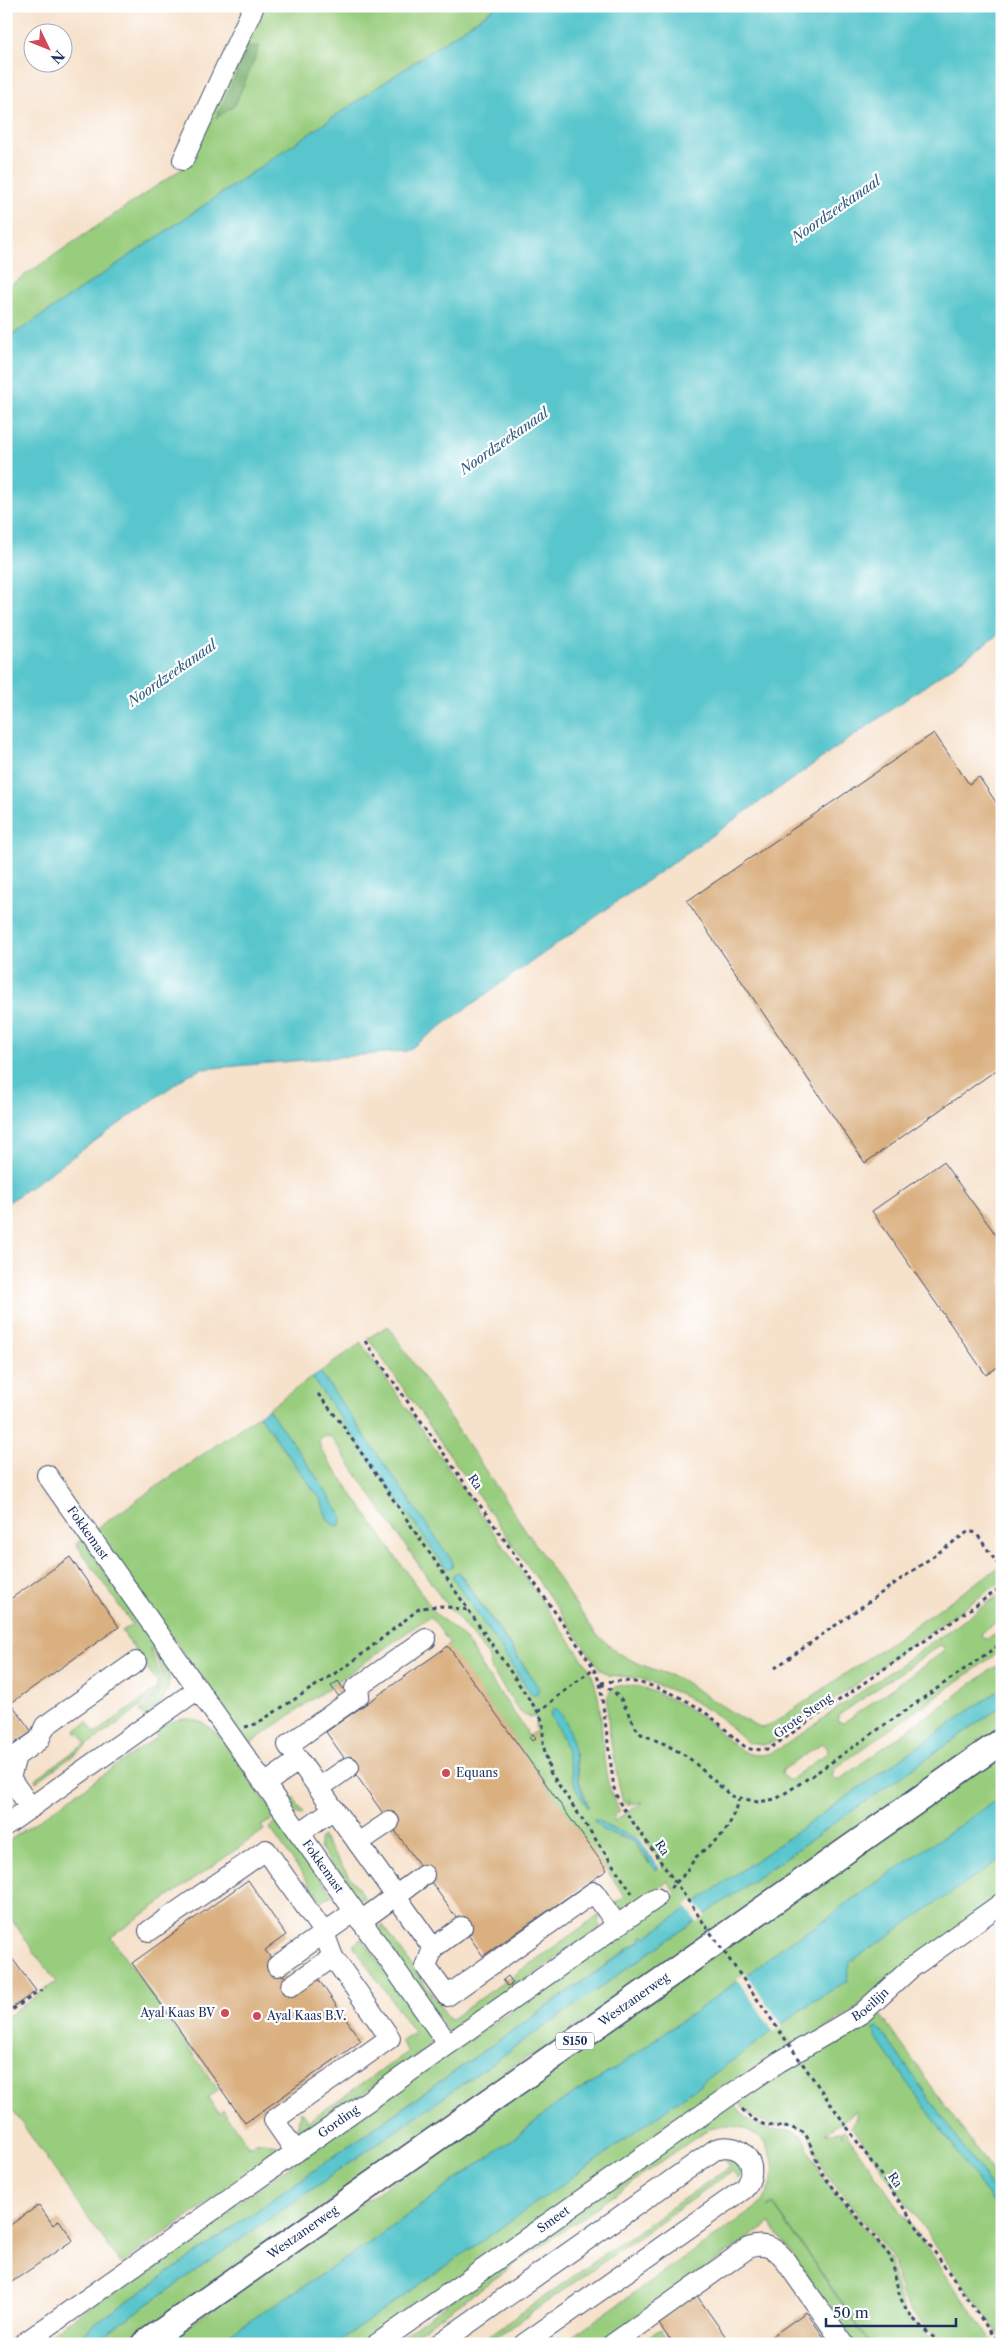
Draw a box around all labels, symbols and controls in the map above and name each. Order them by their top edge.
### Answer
north arrow [22,22,72,72]
text: N [47,46,68,67]
water label: Noordzeekanaal [787,171,885,247]
water label: Noordzeekanaal [455,403,553,479]
water label: Noordzeekanaal [123,635,221,711]
street label: Ra [465,1471,486,1493]
street label: Fokkemast [64,1503,113,1563]
street label: Grote Steng [771,1690,835,1741]
place label: Equans [456,1765,498,1780]
marker: Equans [440,1767,452,1779]
street label: Fokkemast [299,1837,348,1896]
street label: Ra [652,1837,673,1859]
street label: Westzanerweg [595,1969,673,2030]
street label: Boeilijn [849,1984,892,2024]
place label: Ayal Kaas BV [139,2005,215,2020]
marker: Ayal Kaas BV [219,2007,231,2019]
place label: Ayal Kaas B.V. [266,2008,346,2023]
marker: Ayal Kaas B.V. [251,2010,263,2022]
road number: S150 [556,2032,594,2050]
street label: Gording [315,2101,362,2141]
street label: Ra [885,2169,906,2191]
street label: Westzanerweg [263,2202,341,2263]
street label: Smeet [534,2202,573,2236]
scale bar [826,2295,956,2327]
text: 50 m [833,2303,869,2322]

